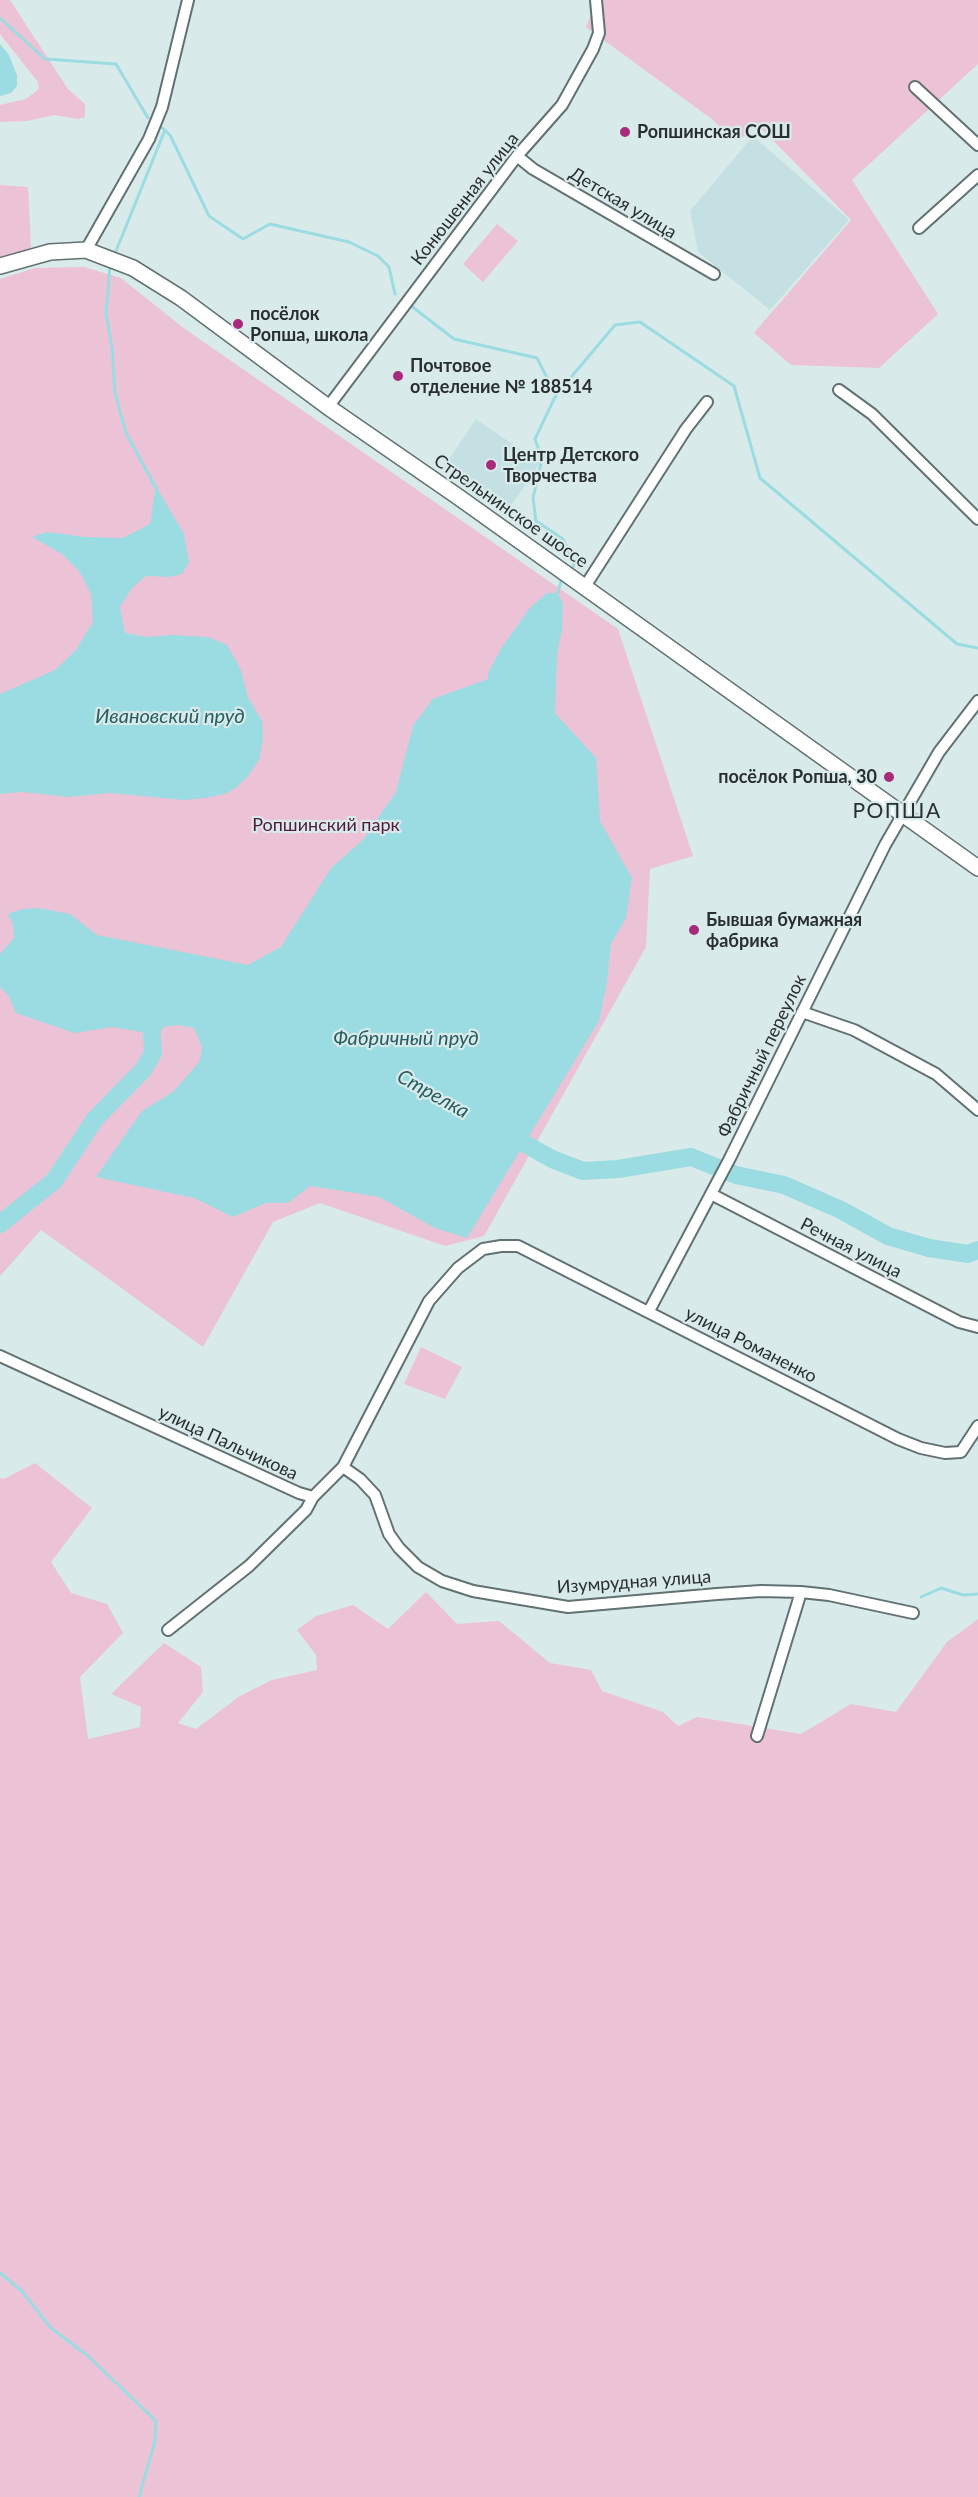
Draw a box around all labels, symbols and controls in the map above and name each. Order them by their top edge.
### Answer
place label: Ропшинская СОШ [637,121,791,143]
marker: Ропшинская СОШ [618,125,632,139]
street label: Конюшенная улица [407,129,523,269]
street label: Детская улица [565,163,681,243]
place label: посёлок Ропша, школа [250,303,368,346]
marker: посёлок Ропша, школа [231,317,245,331]
place label: Почтовое отделение № 188514 [410,355,593,398]
marker: Почтовое отделение № 188514 [391,369,405,383]
place label: Центр Детского Творчества [503,444,639,486]
street label: Стрельнинское шоссе [430,450,592,572]
marker: Центр Детского Творчества [484,458,498,472]
water label: Ивановский пруд [95,705,245,729]
place label: посёлок Ропша, 30 [718,766,877,788]
marker: посёлок Ропша, 30 [882,770,896,784]
district label: РОПША [852,798,942,824]
park label: Ропшинский парк [252,814,400,836]
place label: Бывшая бумажная фабрика [706,909,862,952]
marker: Бывшая бумажная фабрика [687,923,701,937]
street label: Фабричный переулок [713,971,811,1141]
water label: Фабричный пруд [333,1027,479,1051]
water label: Стрелка [393,1064,473,1124]
street label: Речная улица [797,1213,905,1283]
street label: улица Романенко [682,1302,820,1388]
street label: улица Пальчикова [155,1401,301,1485]
street label: Изумрудная улица [556,1566,712,1598]

